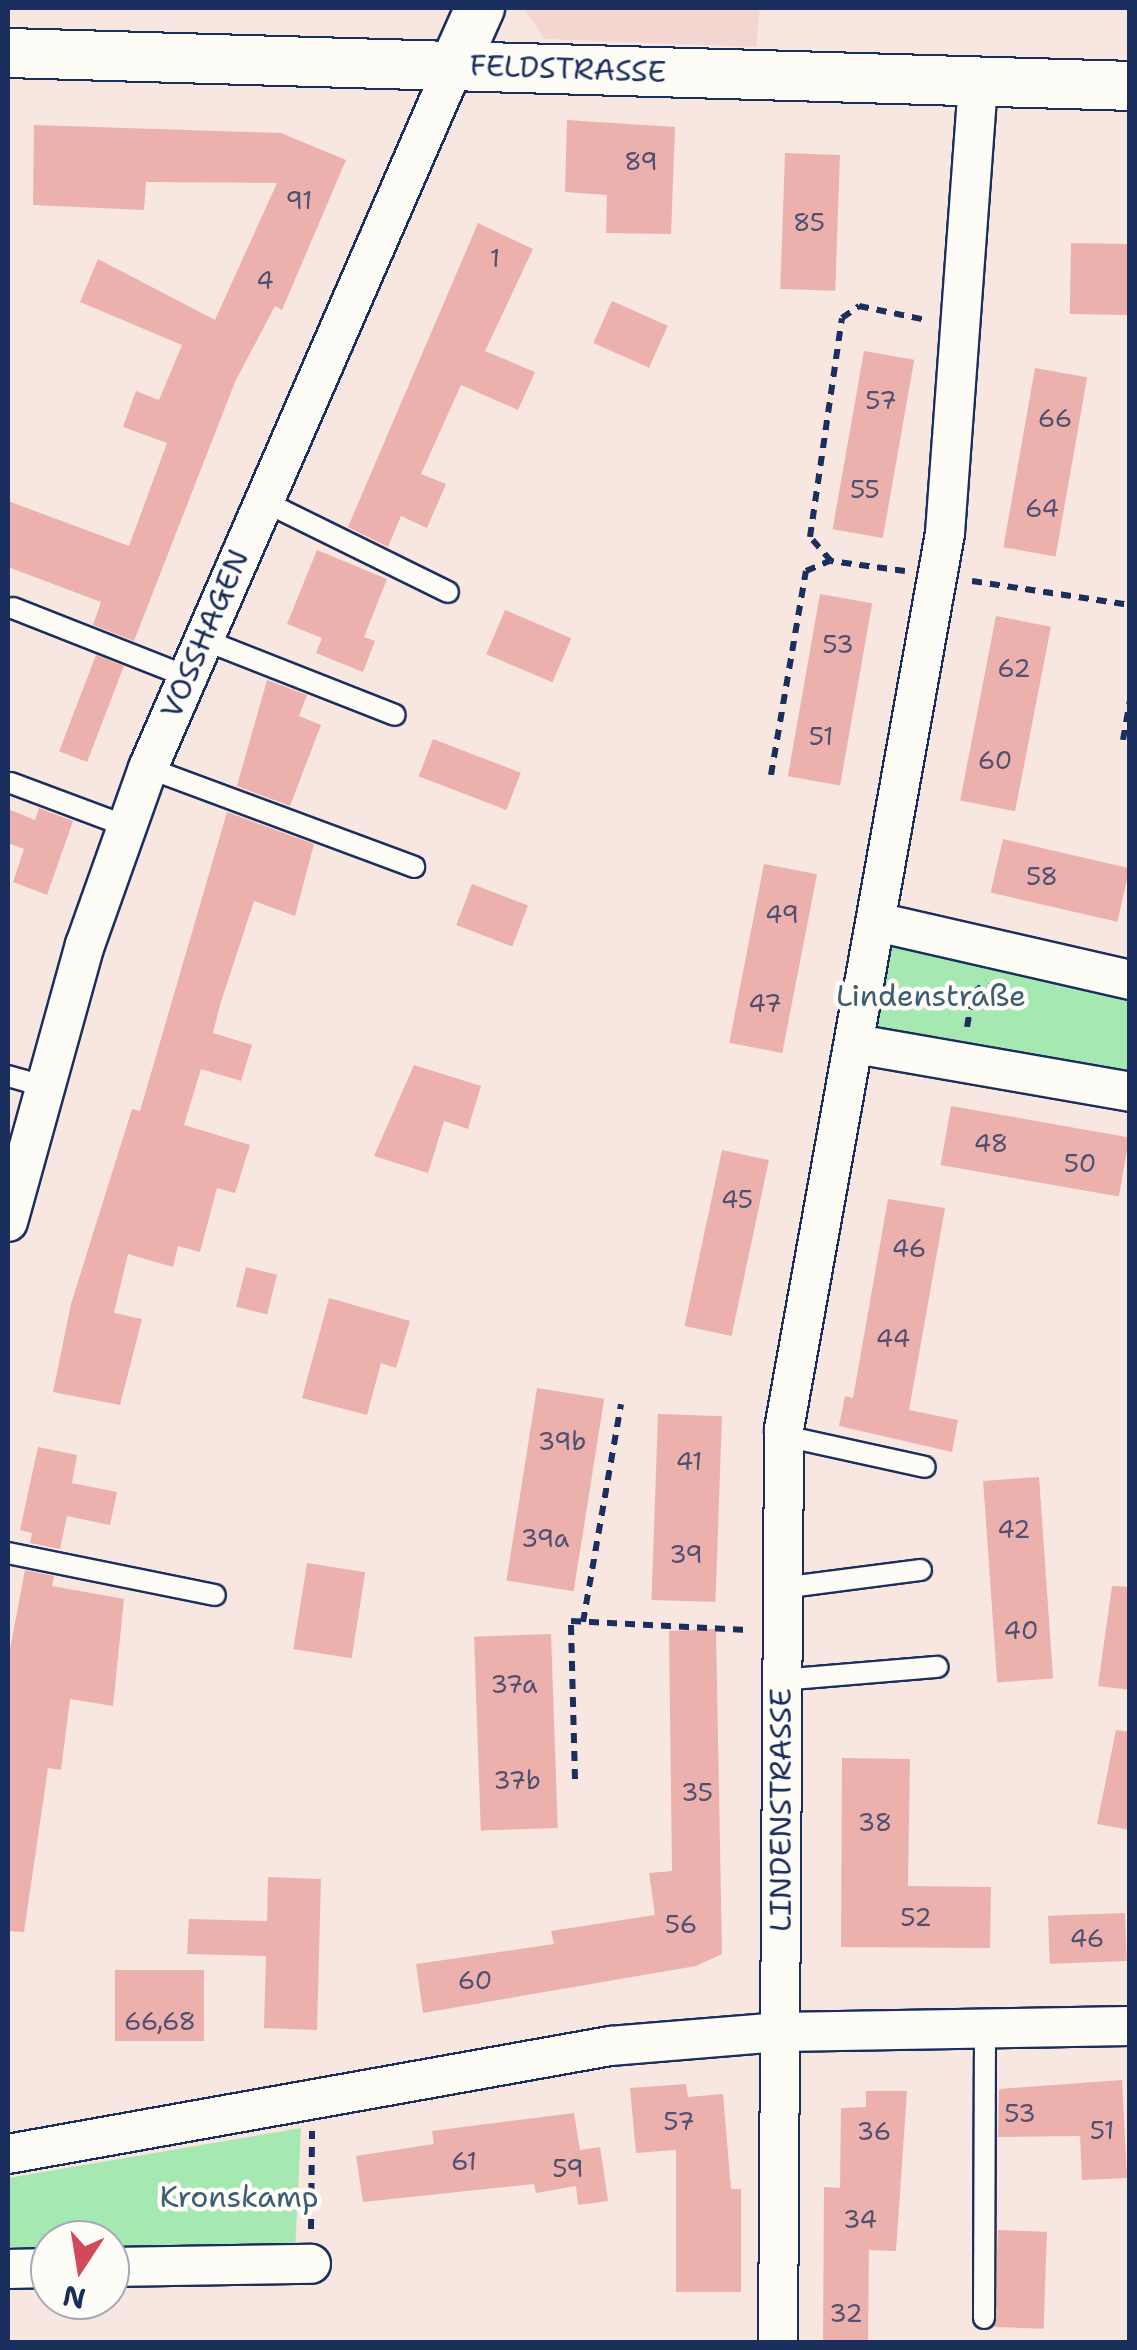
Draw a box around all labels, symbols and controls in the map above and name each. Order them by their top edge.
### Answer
street label: FELDSTRASSE [469,48,667,90]
house number: 89 [624,146,658,176]
house number: 91 [285,185,313,215]
house number: 85 [793,207,825,237]
house number: 1 [490,243,500,273]
house number: 4 [256,265,274,295]
house number: 57 [865,385,897,415]
house number: 66 [1038,403,1072,433]
house number: 55 [850,474,880,504]
house number: 64 [1025,493,1059,523]
street label: VOSSHAGEN [153,544,257,724]
house number: 53 [822,629,854,659]
house number: 62 [997,653,1031,683]
house number: 51 [809,721,833,751]
house number: 60 [978,745,1012,775]
house number: 58 [1026,861,1058,891]
house number: 49 [765,899,799,929]
park label: Lindenstraße [836,978,1026,1014]
house number: 47 [748,988,782,1018]
house number: 48 [974,1128,1008,1158]
house number: 50 [1064,1148,1096,1178]
house number: 45 [721,1184,753,1214]
house number: 46 [892,1233,926,1263]
house number: 44 [876,1323,910,1353]
house number: 39b [538,1426,586,1456]
house number: 41 [676,1446,702,1476]
house number: 42 [997,1514,1031,1544]
house number: 39a [521,1523,569,1553]
house number: 39 [669,1539,703,1569]
house number: 40 [1004,1615,1038,1645]
house number: 37a [490,1669,538,1699]
street label: LINDENSTRASSE [763,1688,799,1932]
house number: 37b [493,1765,541,1795]
house number: 35 [681,1777,713,1807]
house number: 38 [858,1807,892,1837]
house number: 52 [900,1902,932,1932]
house number: 56 [665,1909,697,1939]
house number: 46 [1070,1923,1104,1953]
house number: 60 [458,1965,492,1995]
house number: 66,68 [124,2006,196,2036]
house number: 53 [1004,2098,1036,2128]
house number: 57 [663,2106,695,2136]
house number: 51 [1090,2115,1114,2145]
house number: 36 [857,2116,891,2146]
house number: 61 [451,2146,477,2176]
house number: 59 [552,2153,584,2183]
park label: Kronskamp [159,2179,319,2215]
house number: 34 [843,2204,877,2234]
north arrow [30,2220,130,2320]
text: N [59,2276,89,2318]
house number: 32 [829,2298,863,2328]

